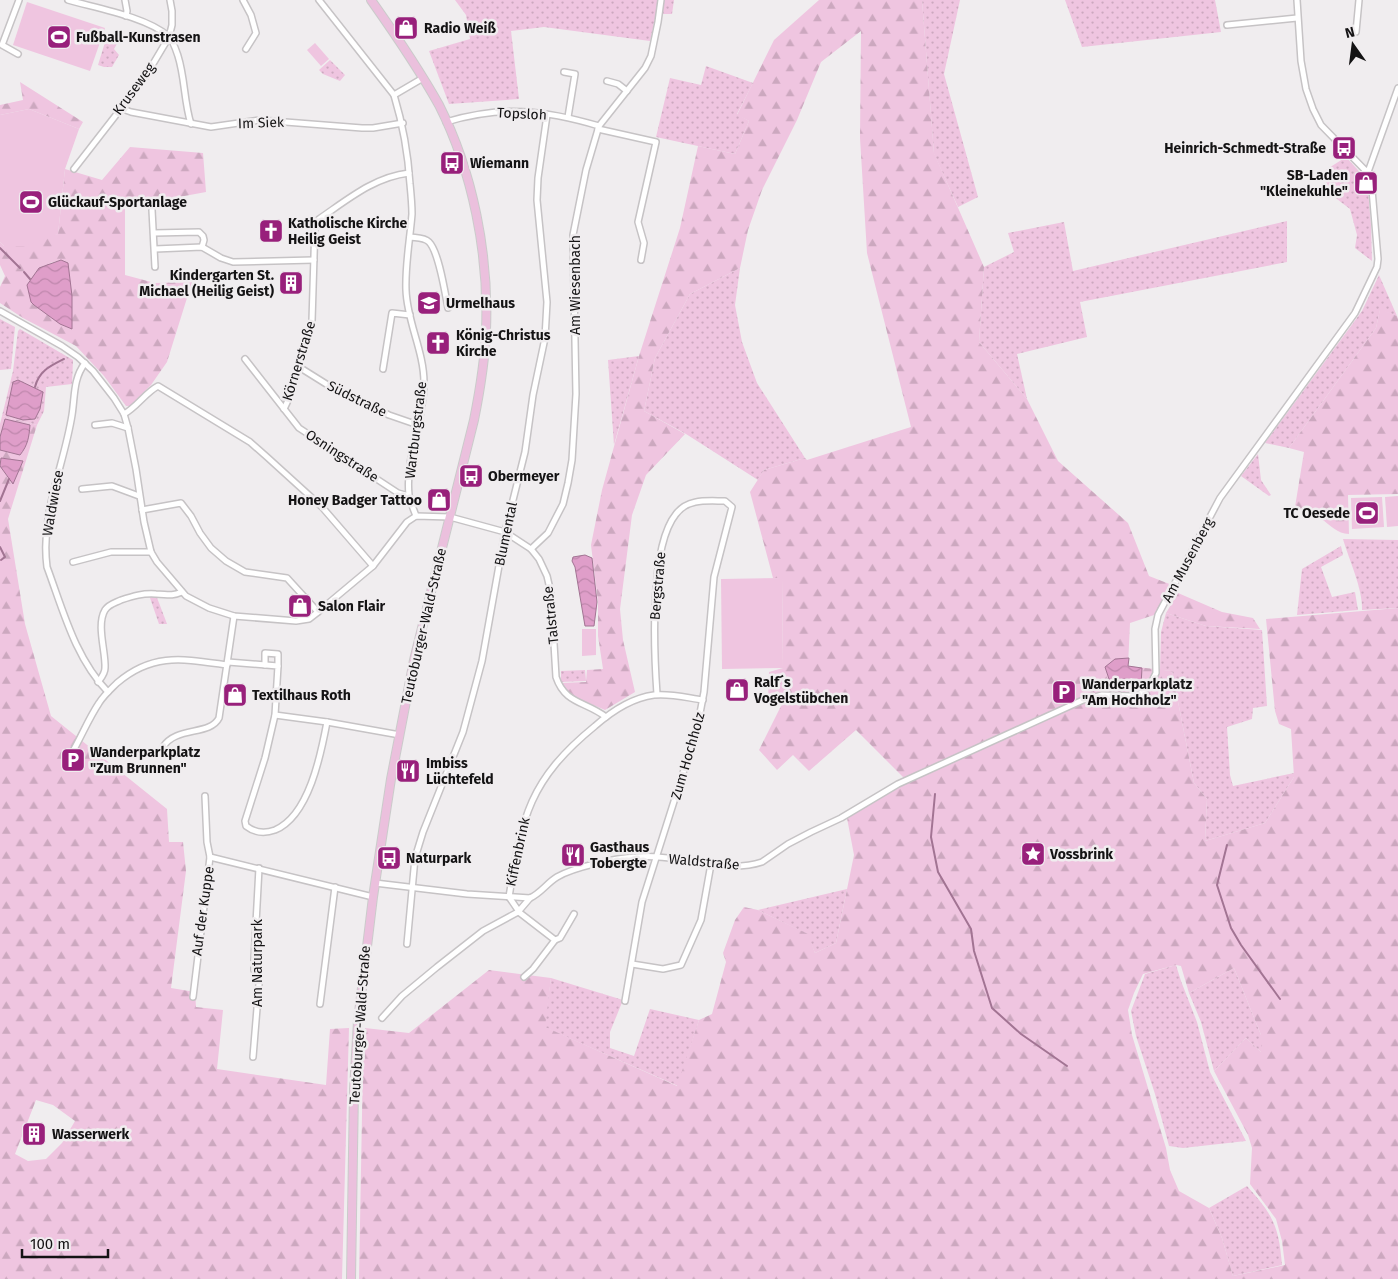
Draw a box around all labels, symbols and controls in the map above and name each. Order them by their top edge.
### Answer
shop icon: Radio Weiß [393,15,419,41]
place label: Radio Weiß [424,20,496,37]
north arrow [1328,20,1378,70]
text: N [1343,23,1357,42]
sports icon: Fußball-Kunstrasen [46,24,72,50]
place label: Fußball-Kunstrasen [76,29,201,46]
street label: Kruseweg [109,59,159,119]
street label: Topsloh [497,104,547,124]
street label: Im Siek [238,114,285,132]
bus stop icon: Heinrich-Schmedt-Straße [1331,135,1357,161]
place label: Heinrich-Schmedt-Straße [1164,140,1326,157]
bus stop icon: Wiemann [439,150,465,176]
place label: Wiemann [470,155,529,172]
place label: SB-Laden "Kleinekuhle" [1260,167,1348,200]
shop icon: SB-Laden "Kleinekuhle" [1353,170,1379,196]
sports icon: Glückauf-Sportanlage [18,189,44,215]
place label: Glückauf-Sportanlage [48,194,187,211]
place label: Katholische Kirche Heilig Geist [288,215,408,248]
church icon: Katholische Kirche Heilig Geist [258,218,284,244]
street label: Am Wiesenbach [567,235,584,335]
place label: Kindergarten St. Michael (Heilig Geist) [139,267,274,300]
building icon: Kindergarten St. Michael (Heilig Geist) [278,270,304,296]
school or university icon: Urmelhaus [416,290,442,316]
place label: Urmelhaus [446,295,515,312]
street label: Körnerstraße [279,319,319,403]
place label: König-Christus Kirche [456,327,551,360]
church icon: König-Christus Kirche [425,330,451,356]
street label: Südstraße [324,377,390,421]
street label: Wartburgstraße [402,380,430,480]
street label: Osningstraße [302,426,382,486]
bus stop icon: Obermeyer [458,463,484,489]
place label: Obermeyer [488,468,560,485]
street label: Waldwiese [39,469,67,537]
shop icon: Honey Badger Tattoo [426,487,452,513]
place label: Honey Badger Tattoo [288,492,422,509]
street label: Blumental [491,500,521,568]
sports icon: TC Oesede [1354,500,1380,526]
place label: TC Oesede [1284,505,1350,522]
street label: Am Musenberg [1159,514,1218,605]
street label: Teutoburger-Wald-Straße [398,546,450,706]
street label: Bergstraße [647,551,669,621]
street label: Talstraße [540,585,562,645]
shop icon: Salon Flair [287,593,313,619]
place label: Salon Flair [318,598,386,615]
place label: Ralf´s Vogelstübchen [753,674,848,707]
place label: Wanderparkplatz "Am Hochholz" [1082,676,1193,709]
shop icon: Ralf´s Vogelstübchen [724,677,750,703]
parking icon: Wanderparkplatz "Am Hochholz" [1051,679,1077,705]
shop icon: Textilhaus Roth [222,682,248,708]
place label: Textilhaus Roth [252,687,351,704]
street label: Zum Hochholz [667,710,709,802]
place label: Wanderparkplatz "Zum Brunnen" [90,744,201,777]
parking icon: Wanderparkplatz "Zum Brunnen" [60,747,86,773]
place label: Imbiss Lüchtefeld [426,755,494,788]
restaurant icon: Imbiss Lüchtefeld [395,758,421,784]
street label: Kiffenbrink [502,815,534,888]
place label: Gasthaus Tobergte [590,839,649,872]
place icon: Vossbrink [1020,841,1046,867]
restaurant icon: Gasthaus Tobergte [560,842,586,868]
bus stop icon: Naturpark [376,845,402,871]
place label: Vossbrink [1049,846,1113,863]
place label: Naturpark [406,850,471,867]
street label: Waldstraße [668,850,740,874]
street label: Auf der Kuppe [188,865,218,957]
street label: Am Naturpark [249,918,266,1007]
street label: Teutoburger-Wald-Straße [346,945,374,1105]
building icon: Wasserwerk [21,1121,47,1147]
place label: Wasserwerk [52,1126,130,1143]
scale bar [22,1226,109,1258]
text: 100 m [30,1235,70,1253]

